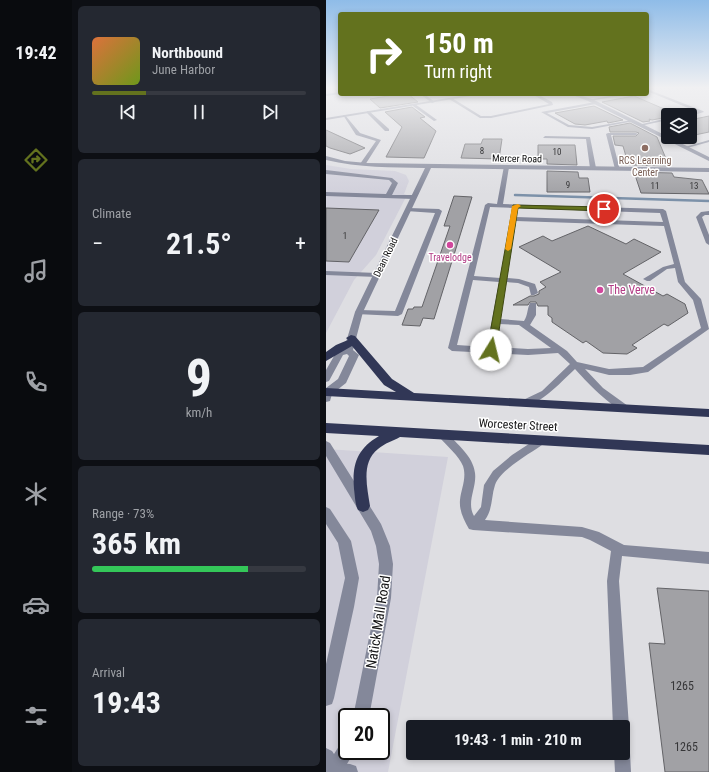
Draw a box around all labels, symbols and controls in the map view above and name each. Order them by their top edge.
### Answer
text: 150 m [424,27,494,60]
icon: right [358,28,410,80]
text: 19:42 [15,42,57,63]
text: Northbound [152,44,223,62]
text: Turn right [424,61,492,82]
text: June Harbor [152,62,215,77]
icon: previous [117,101,139,123]
icon: pause [188,101,210,123]
icon: next [259,101,281,123]
map controls [661,108,697,144]
button: layers [661,108,697,144]
marker: RCS Learning Center [640,143,650,153]
icon: directions [22,146,50,174]
house number: 8 [480,146,484,156]
house number: 10 [553,147,561,157]
street label: Mercer Road [492,153,542,164]
place label: RCS Learning Center [619,155,671,178]
house number: 9 [566,180,570,190]
house number: 11 [651,181,659,191]
house number: 13 [690,181,698,191]
pin [587,192,621,226]
icon: arrive [593,198,615,220]
text: Climate [92,206,131,221]
text: 21.5° [166,226,232,261]
text: − [92,231,103,256]
text: + [295,231,306,256]
house number: 1 [343,231,347,241]
street label: Dean Road [371,236,400,279]
marker: Travelodge [445,240,455,250]
place label: Travelodge [428,252,472,263]
icon: music [22,257,50,285]
place label: The Verve [608,283,655,297]
marker: The Verve [595,285,605,295]
position arrow [470,329,512,371]
text: 9 [186,348,212,409]
icon: phone [22,368,50,396]
text: km/h [186,405,212,420]
street label: Worcester Street [478,416,558,434]
icon: climate [22,480,50,508]
text: Range · 73% [92,506,154,521]
text: 365 km [92,526,181,561]
street label: Natick Mall Road [363,574,393,670]
icon: car [22,591,50,619]
text: Arrival [92,665,125,680]
house number: 1265 [670,679,694,693]
text: 19:43 [92,685,161,720]
icon: filters [22,702,50,730]
speed limit sign: 20 [338,708,390,760]
text: 19:43 · 1 min · 210 m [454,731,582,749]
house number: 1265 [674,740,698,754]

